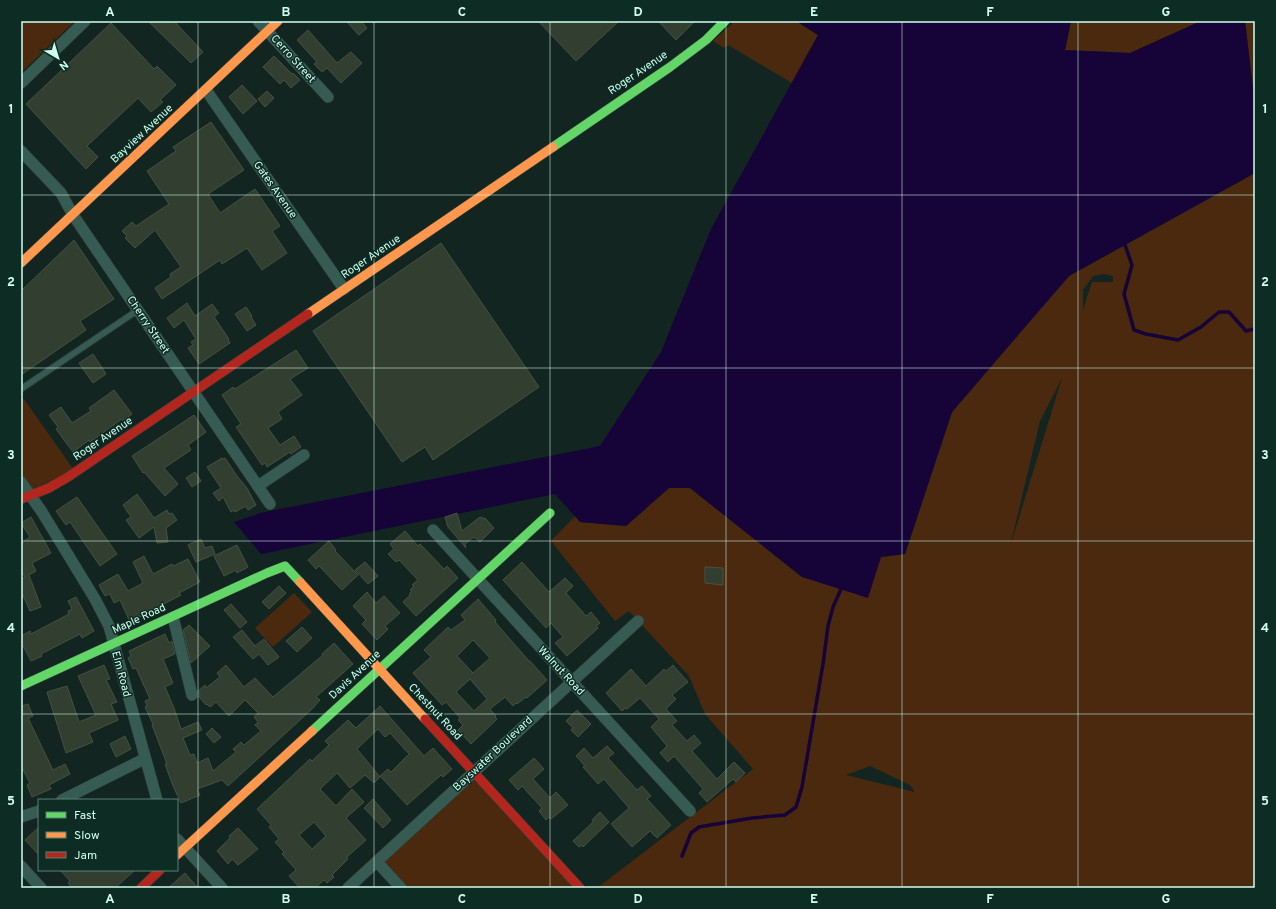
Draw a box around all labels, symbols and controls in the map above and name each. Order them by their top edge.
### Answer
text: A [105,5,115,21]
text: B [282,5,291,21]
text: C [458,5,466,21]
text: D [633,5,643,21]
text: E [810,5,818,21]
text: F [986,5,994,21]
text: G [1162,5,1171,21]
street label: Cerro Street [268,32,318,86]
north arrow [38,38,78,78]
street label: Roger Avenue [606,48,670,98]
text: N [56,57,71,73]
street label: Bayview Avenue [108,101,176,166]
text: 1 [8,102,14,118]
text: 1 [1262,102,1268,118]
street label: Gates Avenue [250,158,300,222]
street label: Roger Avenue [339,232,403,282]
text: 2 [7,275,15,291]
text: 2 [1261,275,1269,291]
street label: Cherry Street [124,293,172,357]
street label: Roger Avenue [71,414,135,464]
text: 3 [7,448,15,464]
text: 3 [1261,448,1269,464]
street label: Maple Road [110,601,168,637]
text: 4 [7,621,15,637]
text: 4 [1261,621,1269,637]
street label: Walnut Road [535,643,587,699]
street label: Davis Avenue [326,647,384,702]
street label: Elm Road [108,650,134,698]
street label: Chestnut Road [405,681,465,743]
street label: Bayswater Boulevard [450,713,536,795]
text: 5 [7,794,15,810]
text: 5 [1261,794,1269,810]
legend [38,799,178,871]
text: Fast [74,808,96,824]
text: Slow [74,828,100,844]
text: Jam [74,848,97,864]
text: A [105,892,115,908]
text: B [282,892,291,908]
text: C [458,892,466,908]
text: D [633,892,643,908]
text: E [810,892,818,908]
text: F [986,892,994,908]
text: G [1162,892,1171,908]

